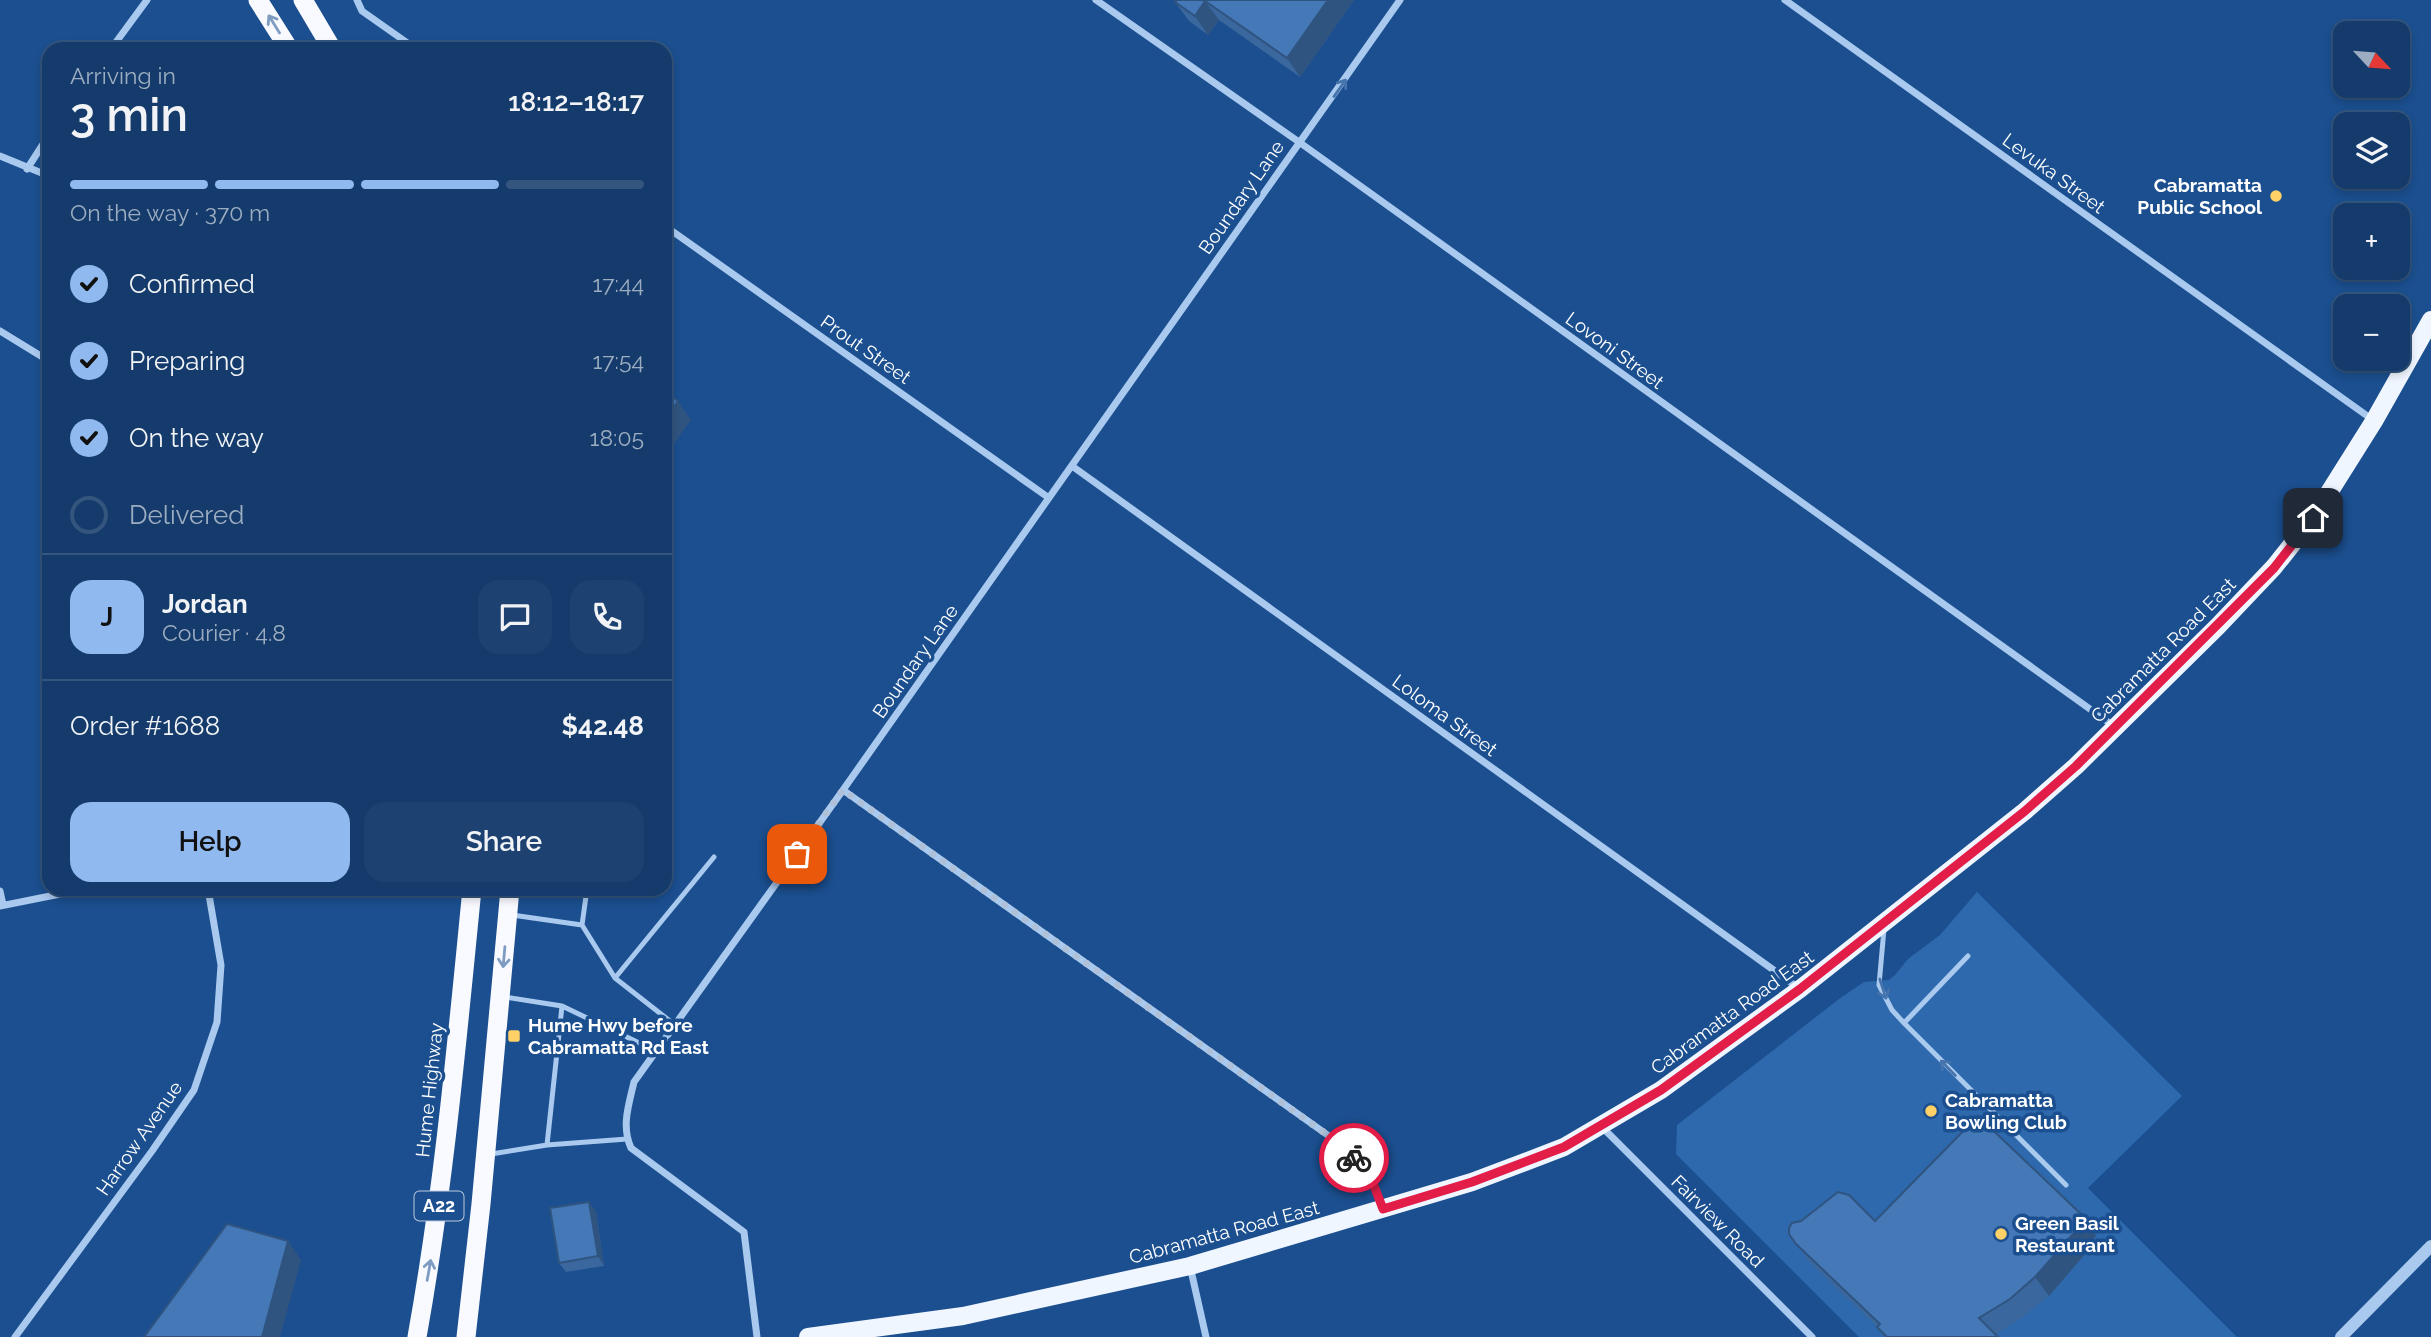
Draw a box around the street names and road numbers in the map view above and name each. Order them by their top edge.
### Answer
street label: Levuka Street [1999,129,2110,218]
street label: Boundary Lane [1194,136,1288,258]
street label: Lovoni Street [1562,307,1669,393]
street label: Prout Street [817,310,916,388]
street label: Cabramatta Road East [2086,573,2240,727]
street label: Boundary Lane [868,600,962,722]
street label: Loloma Street [1388,670,1502,761]
street label: Cabramatta Road East [1646,945,1818,1078]
street label: Hume Highway [411,1022,447,1158]
street label: Harrow Avenue [92,1077,186,1199]
street label: Fairview Road [1667,1170,1769,1272]
road number: A22 [414,1191,464,1220]
street label: Cabramatta Road East [1127,1196,1322,1268]

